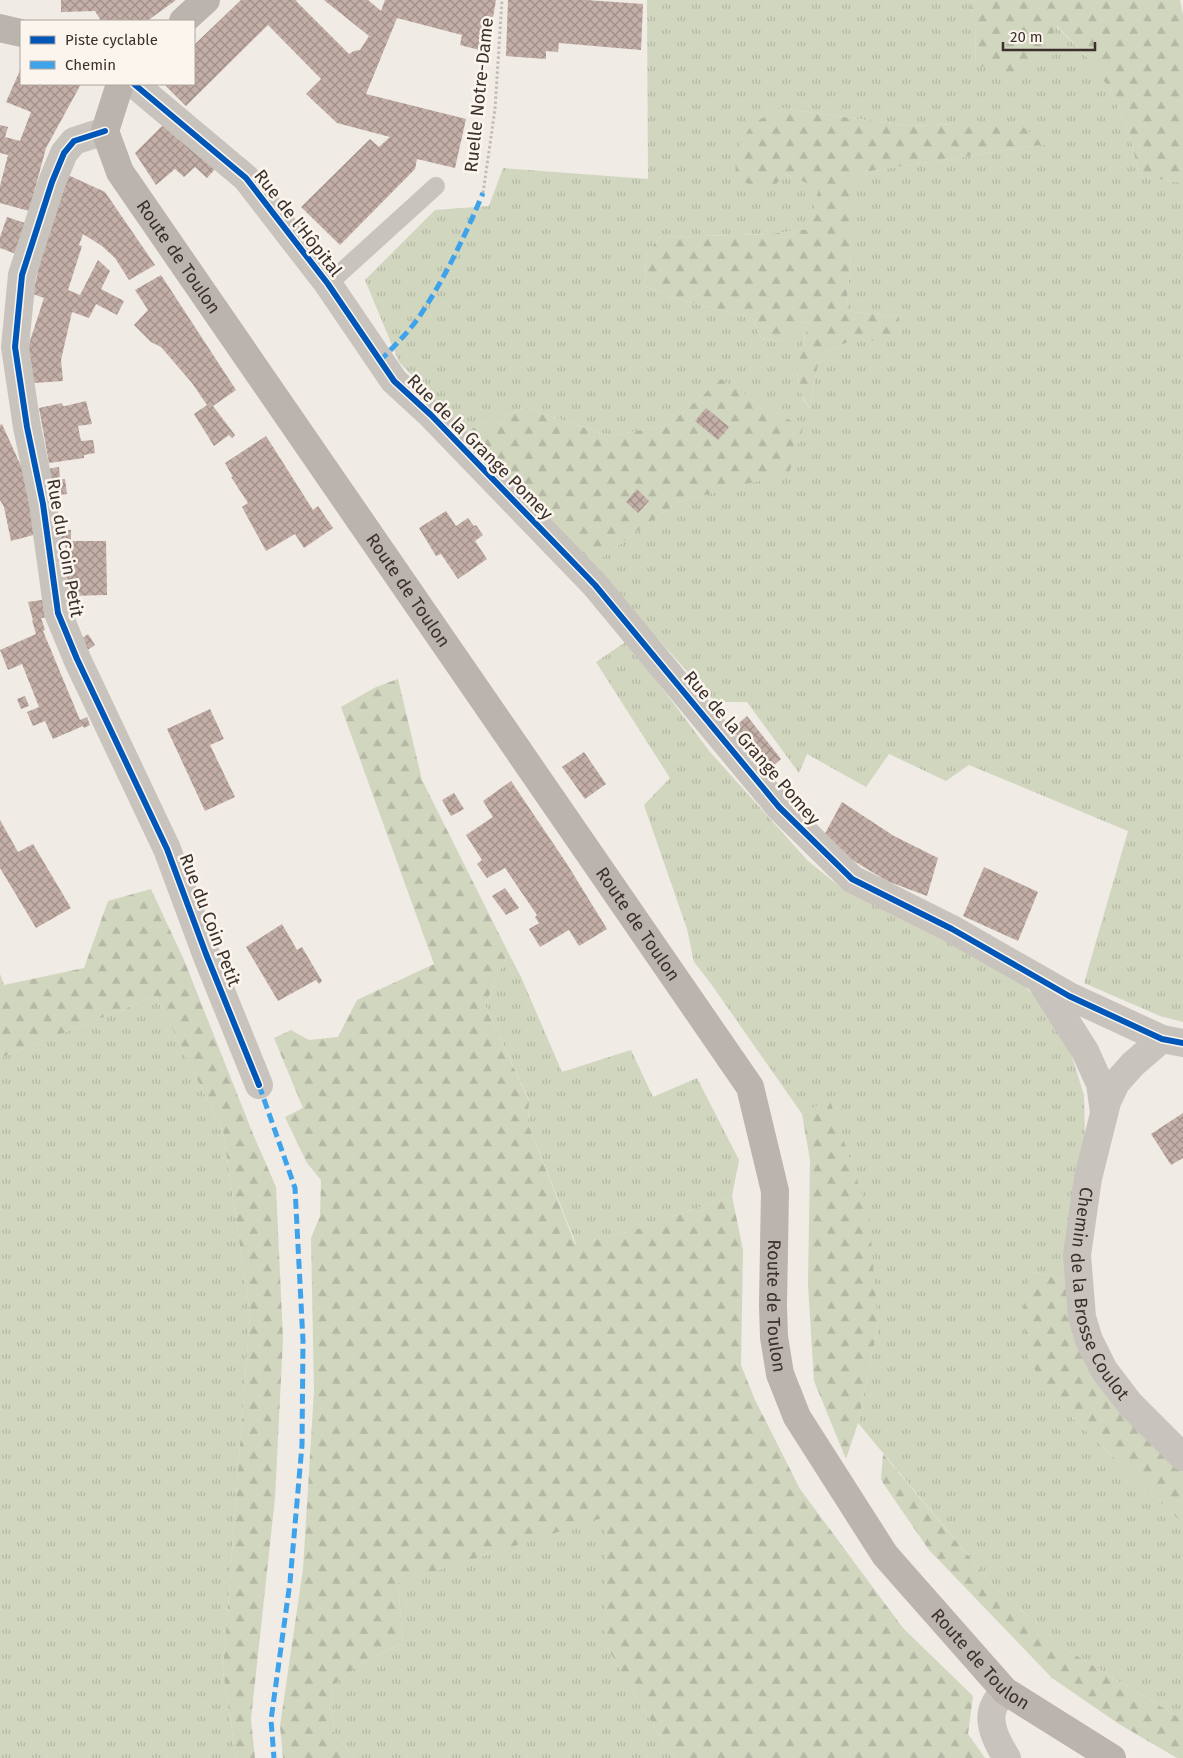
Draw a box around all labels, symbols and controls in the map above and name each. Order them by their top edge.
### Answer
street label: Ruelle Notre-Dame [460,17,498,173]
legend [20,20,195,85]
scale bar [1003,20,1096,52]
text: 20 m [1010,28,1043,46]
text: Piste cyclable [65,31,158,49]
text: Chemin [65,56,116,74]
street label: Rue de l'Hôpital [249,165,347,281]
street label: Route de Toulon [132,196,225,318]
street label: Rue de la Grange Pomey [403,370,558,525]
street label: Rue du Coin Petit [42,477,88,620]
street label: Route de Toulon [361,529,455,652]
street label: Rue de la Grange Pomey [679,666,825,830]
street label: Rue du Coin Petit [175,851,246,990]
street label: Route de Toulon [591,863,685,985]
street label: Chemin de la Brosse Coulot [1066,1186,1134,1405]
street label: Route de Toulon [762,1239,791,1374]
street label: Route de Toulon [926,1604,1034,1715]

